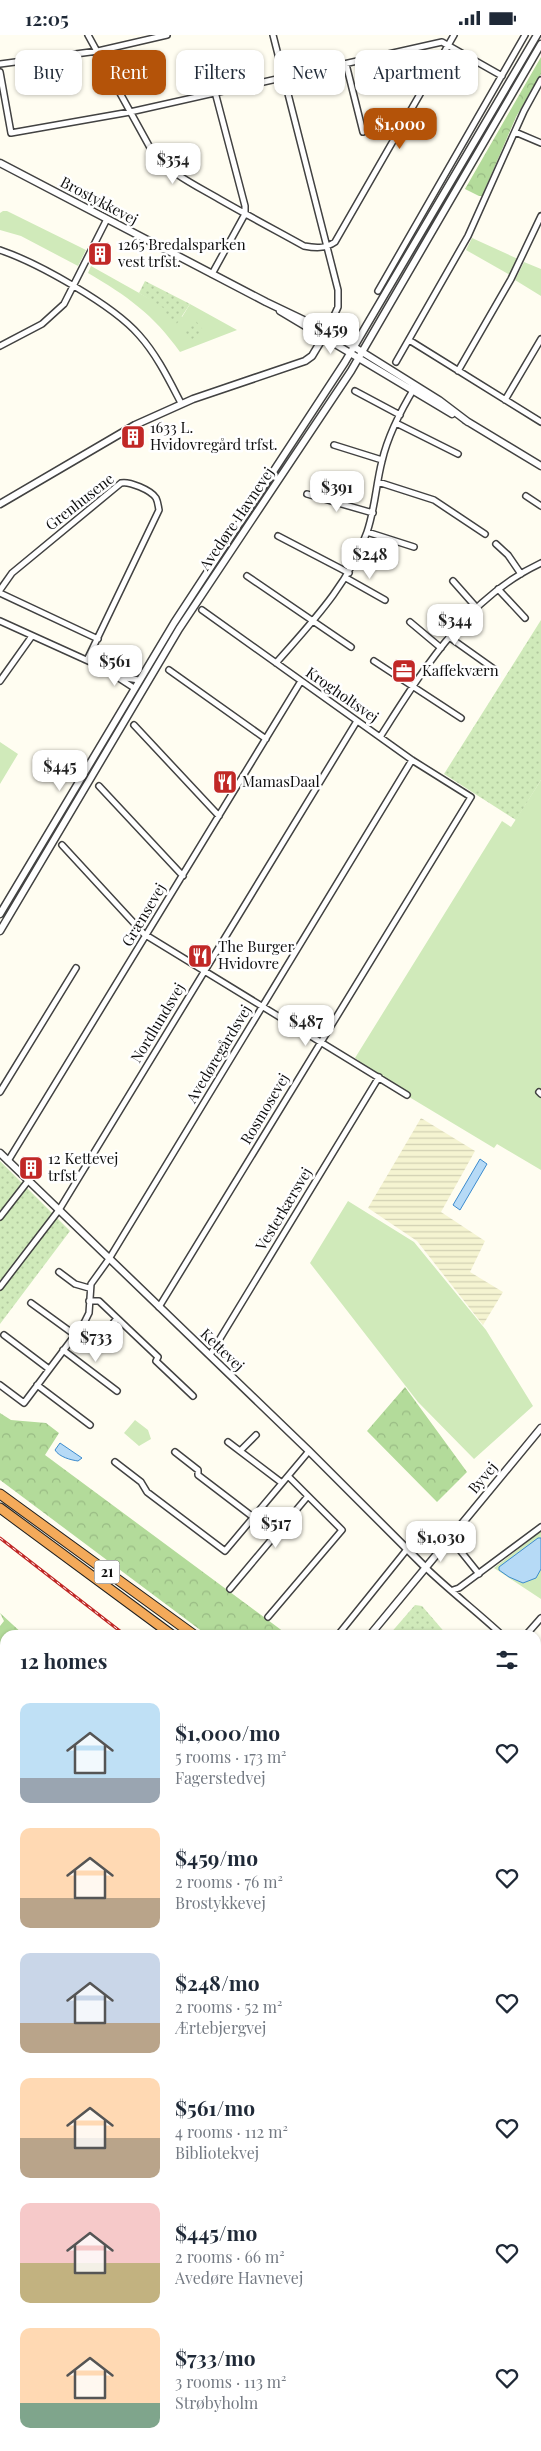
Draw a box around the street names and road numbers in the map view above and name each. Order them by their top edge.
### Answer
street label: Brostykkevej [57,171,142,229]
street label: Avedøre Havnevej [194,463,278,575]
street label: Grenhusene [41,468,118,534]
street label: Krogholtsvej [302,662,383,727]
street label: Grænsevej [116,879,170,950]
street label: Nordlundsvej [125,979,189,1066]
street label: Avedøregårdsvej [180,1001,255,1107]
street label: Rosmosevej [235,1069,293,1148]
street label: Vesterkærsvej [250,1163,316,1255]
street label: Kettevej [196,1323,249,1375]
street label: Byvej [463,1457,501,1497]
road number: 21 [94,1560,120,1583]

